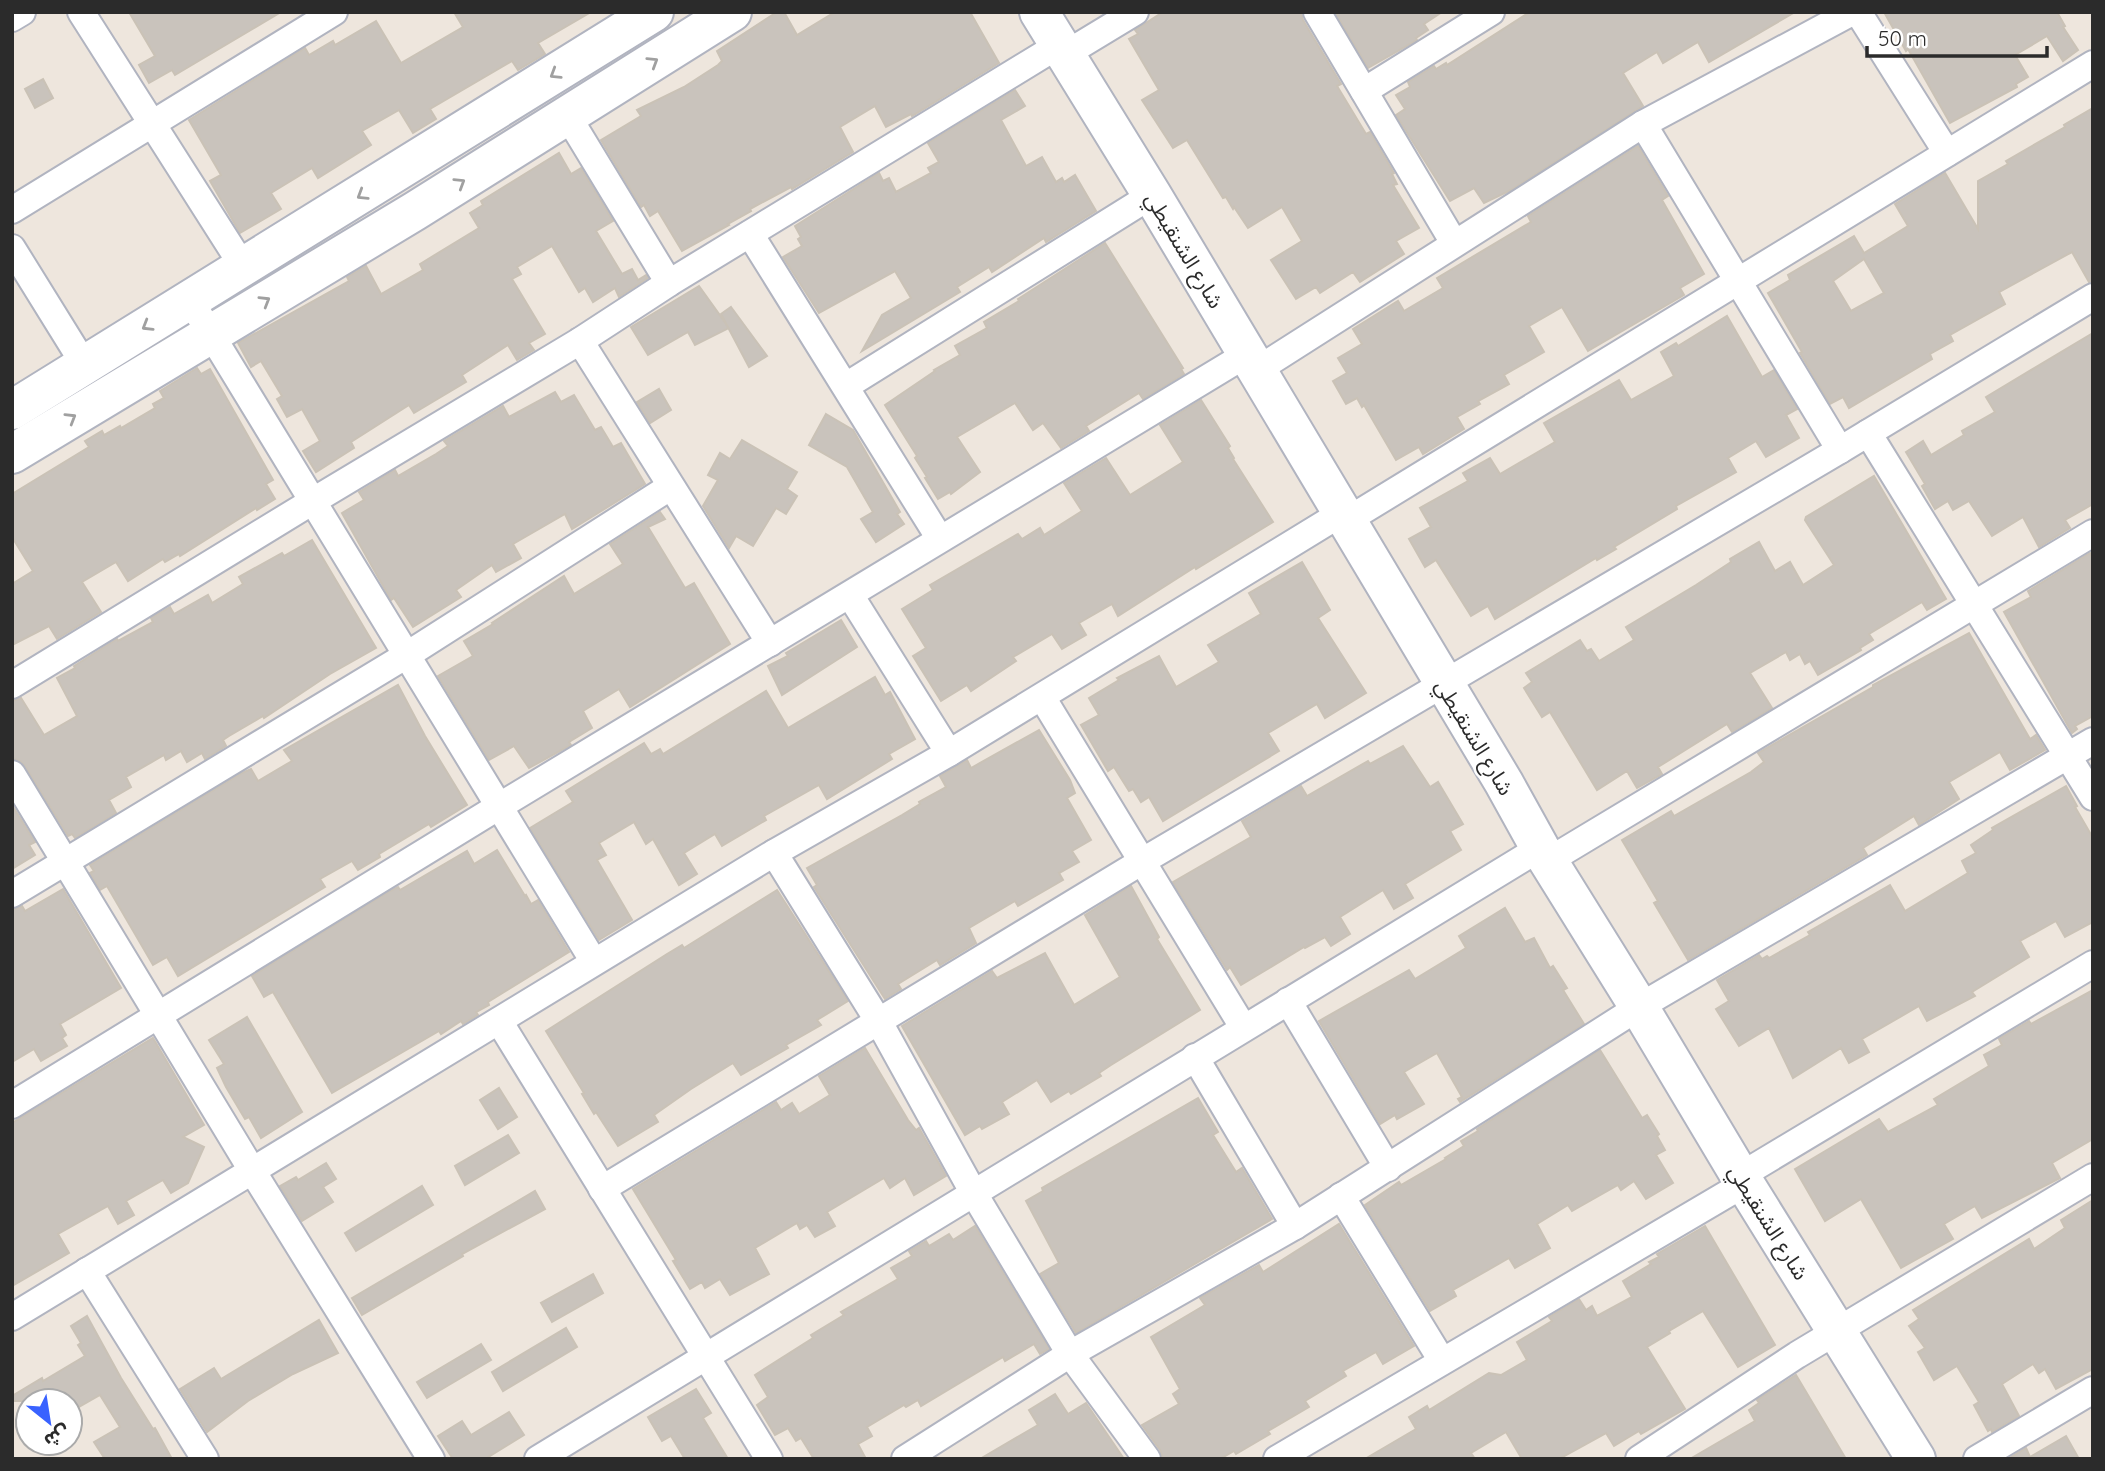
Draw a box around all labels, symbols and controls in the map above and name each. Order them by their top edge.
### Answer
scale bar [1867,14,2047,58]
text: 50 m [1878,25,1927,51]
one-way arrow [645,57,658,70]
one-way arrow [549,66,562,79]
one-way arrow [452,178,465,191]
one-way arrow [356,186,369,199]
street label: شارع الشنقيطي [1137,187,1230,315]
one-way arrow [258,296,271,309]
one-way arrow [142,318,155,331]
one-way arrow [63,414,76,427]
street label: شارع الشنقيطي [1427,674,1520,802]
street label: شارع الشنقيطي [1720,1160,1815,1286]
north arrow [14,1387,84,1457]
text: ش [40,1420,75,1454]

